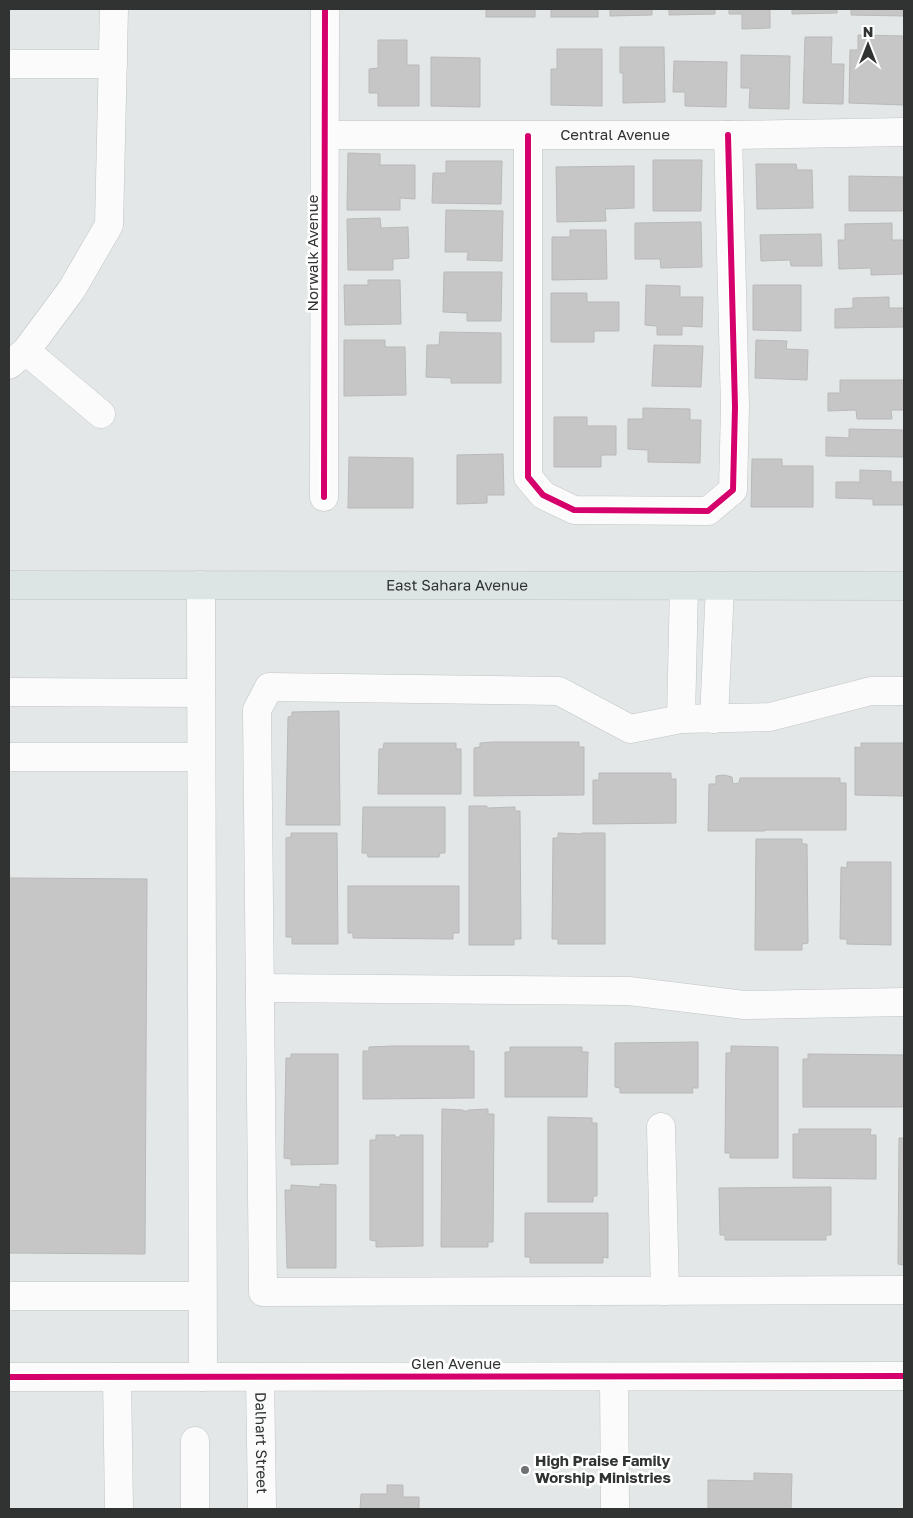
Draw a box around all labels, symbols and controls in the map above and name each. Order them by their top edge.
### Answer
north arrow [843,20,893,70]
text: N [863,23,873,40]
street label: Central Avenue [560,125,670,143]
street label: Norwalk Avenue [303,194,321,311]
street label: East Sahara Avenue [386,575,528,594]
street label: Glen Avenue [411,1354,501,1372]
street label: Dalhart Street [252,1392,272,1494]
place label: High Praise Family Worship Ministries [535,1451,671,1486]
marker: High Praise Family Worship Ministries [519,1464,531,1476]

